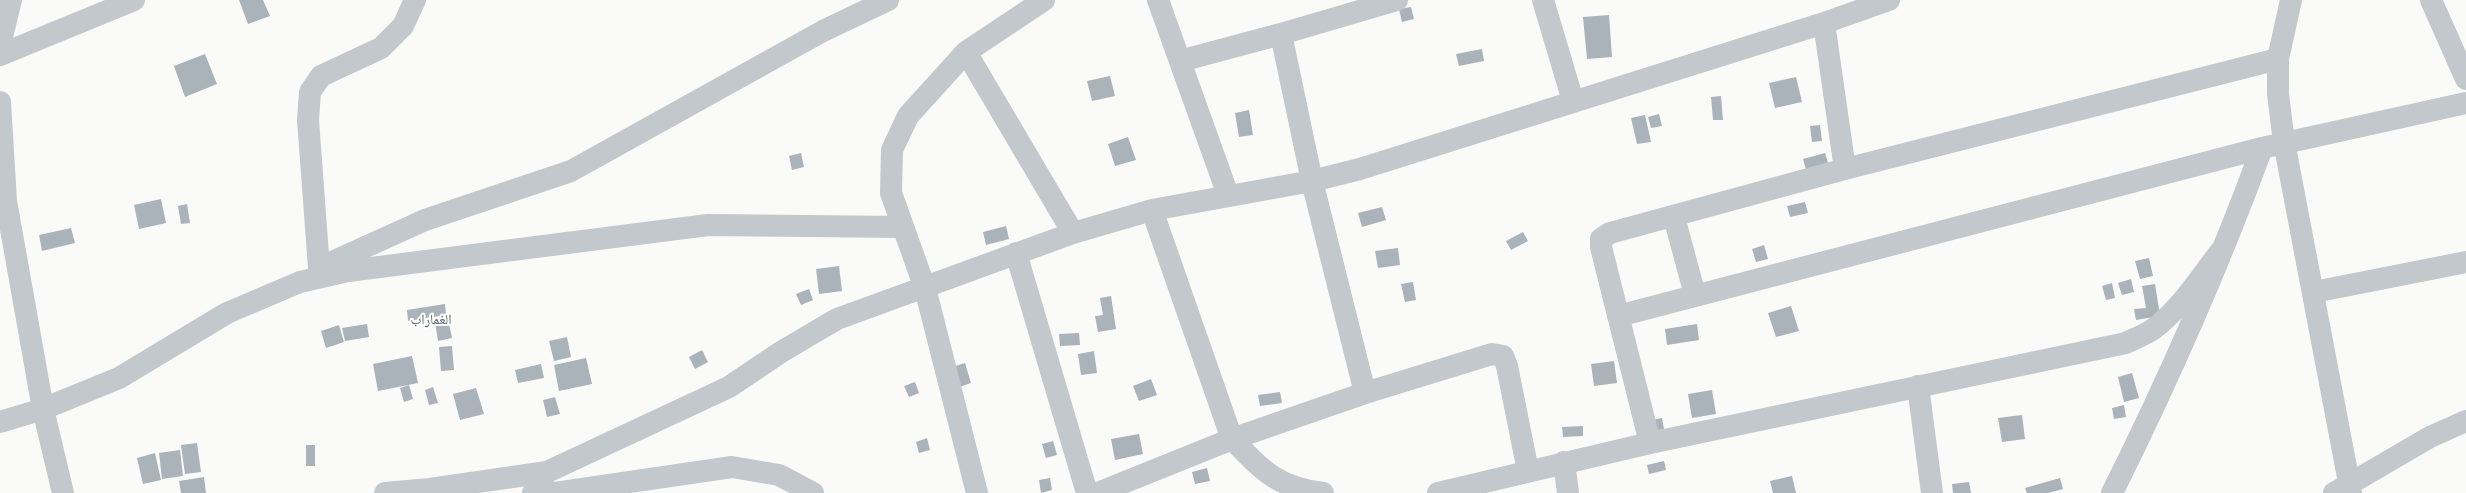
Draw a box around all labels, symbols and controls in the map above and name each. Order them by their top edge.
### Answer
district label: الغماراب [411,312,451,328]

